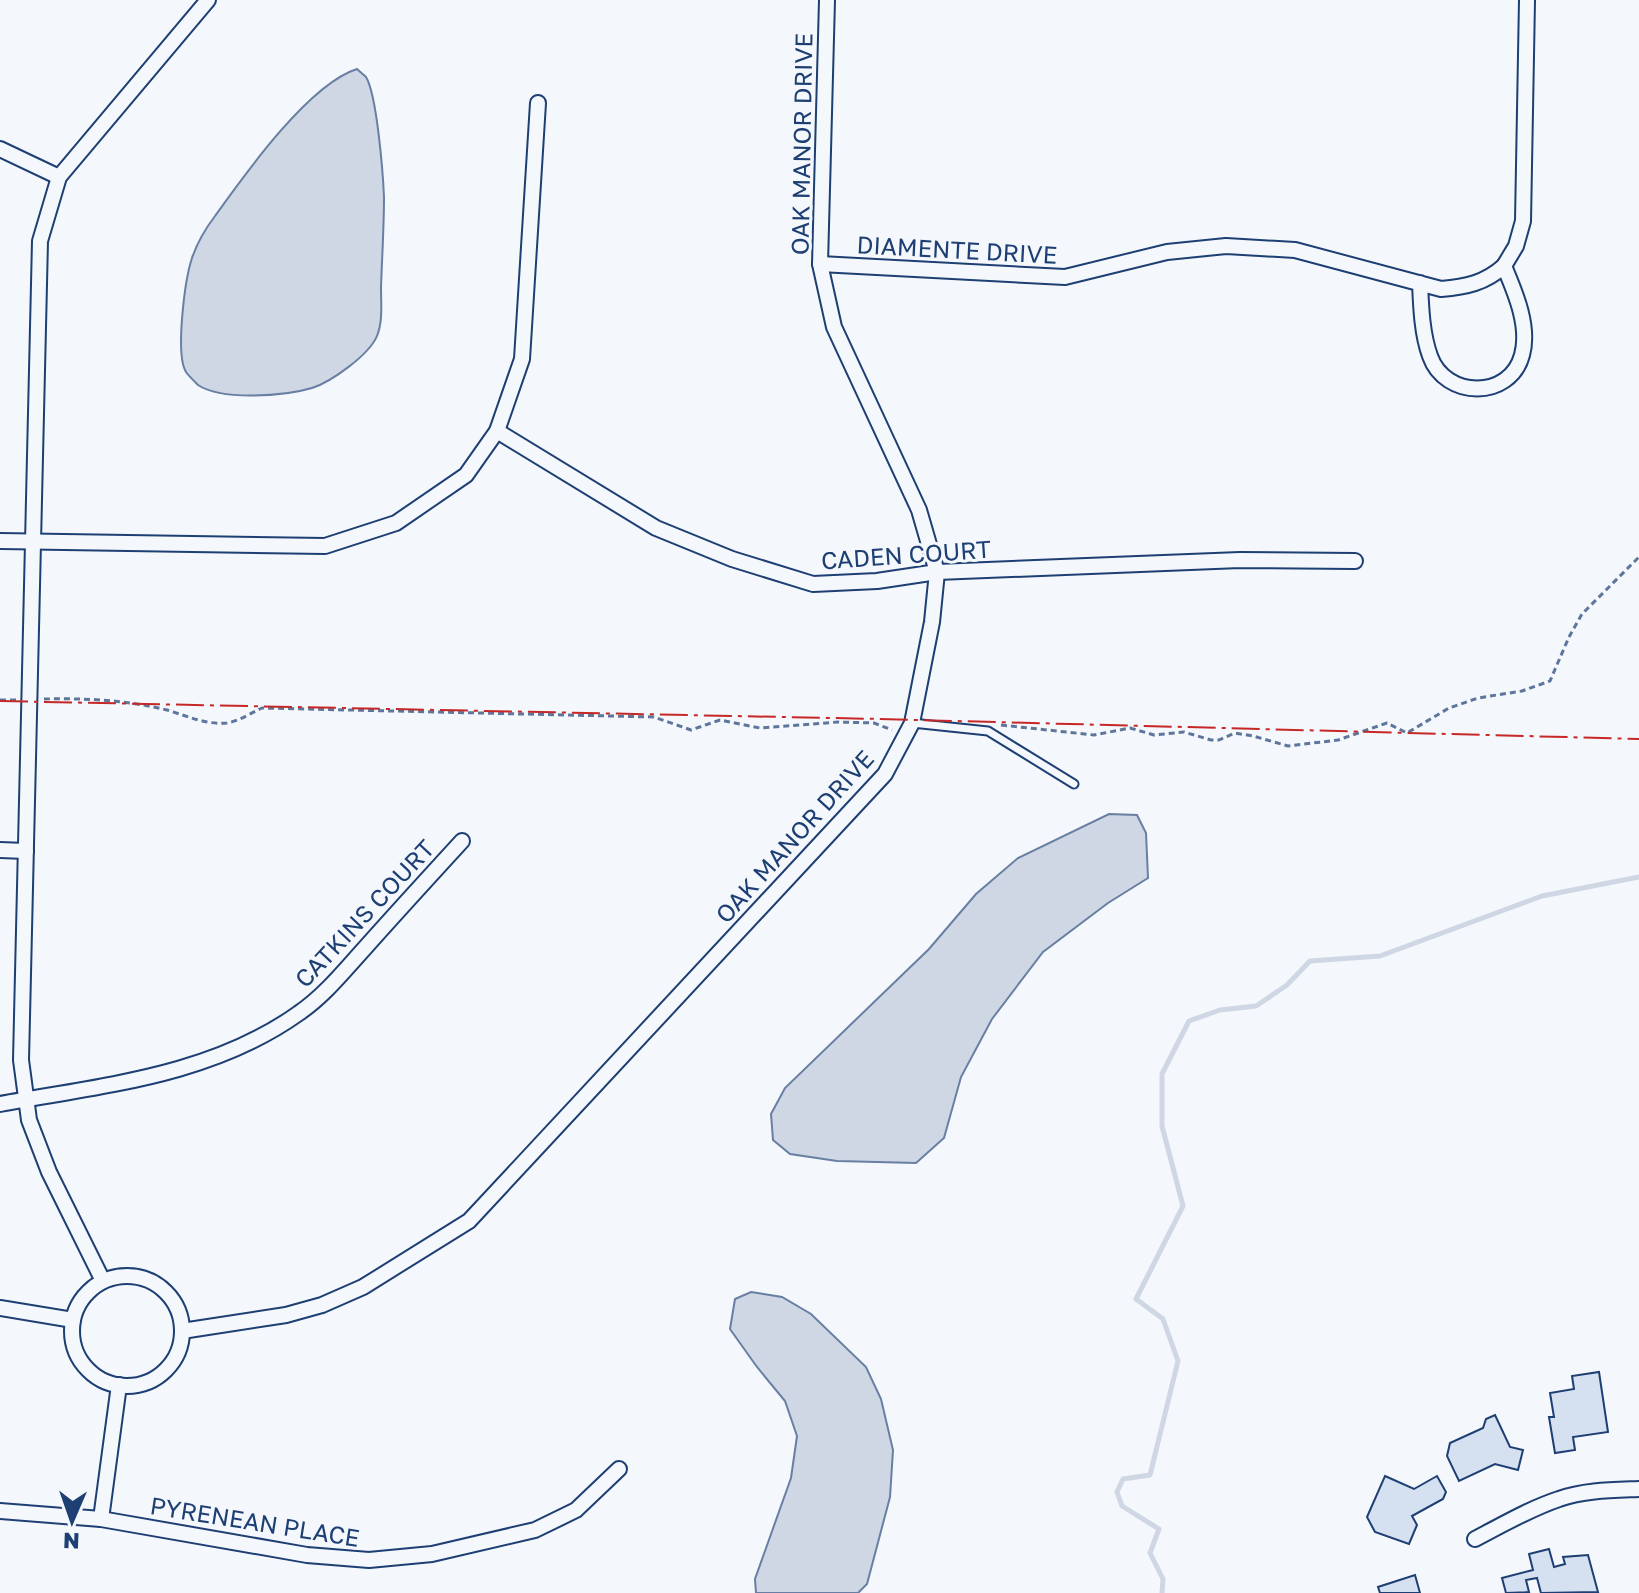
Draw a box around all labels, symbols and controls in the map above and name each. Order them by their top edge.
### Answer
street label: OAK MANOR DRIVE [785,33,817,255]
street label: DIAMENTE DRIVE [856,229,1058,269]
street label: CADEN COURT [820,534,992,574]
street label: OAK MANOR DRIVE [709,744,879,928]
street label: CATKINS COURT [288,833,440,993]
north arrow [32,1481,112,1561]
street label: PYRENEAN PLACE [148,1490,362,1552]
text: N [62,1528,80,1555]

